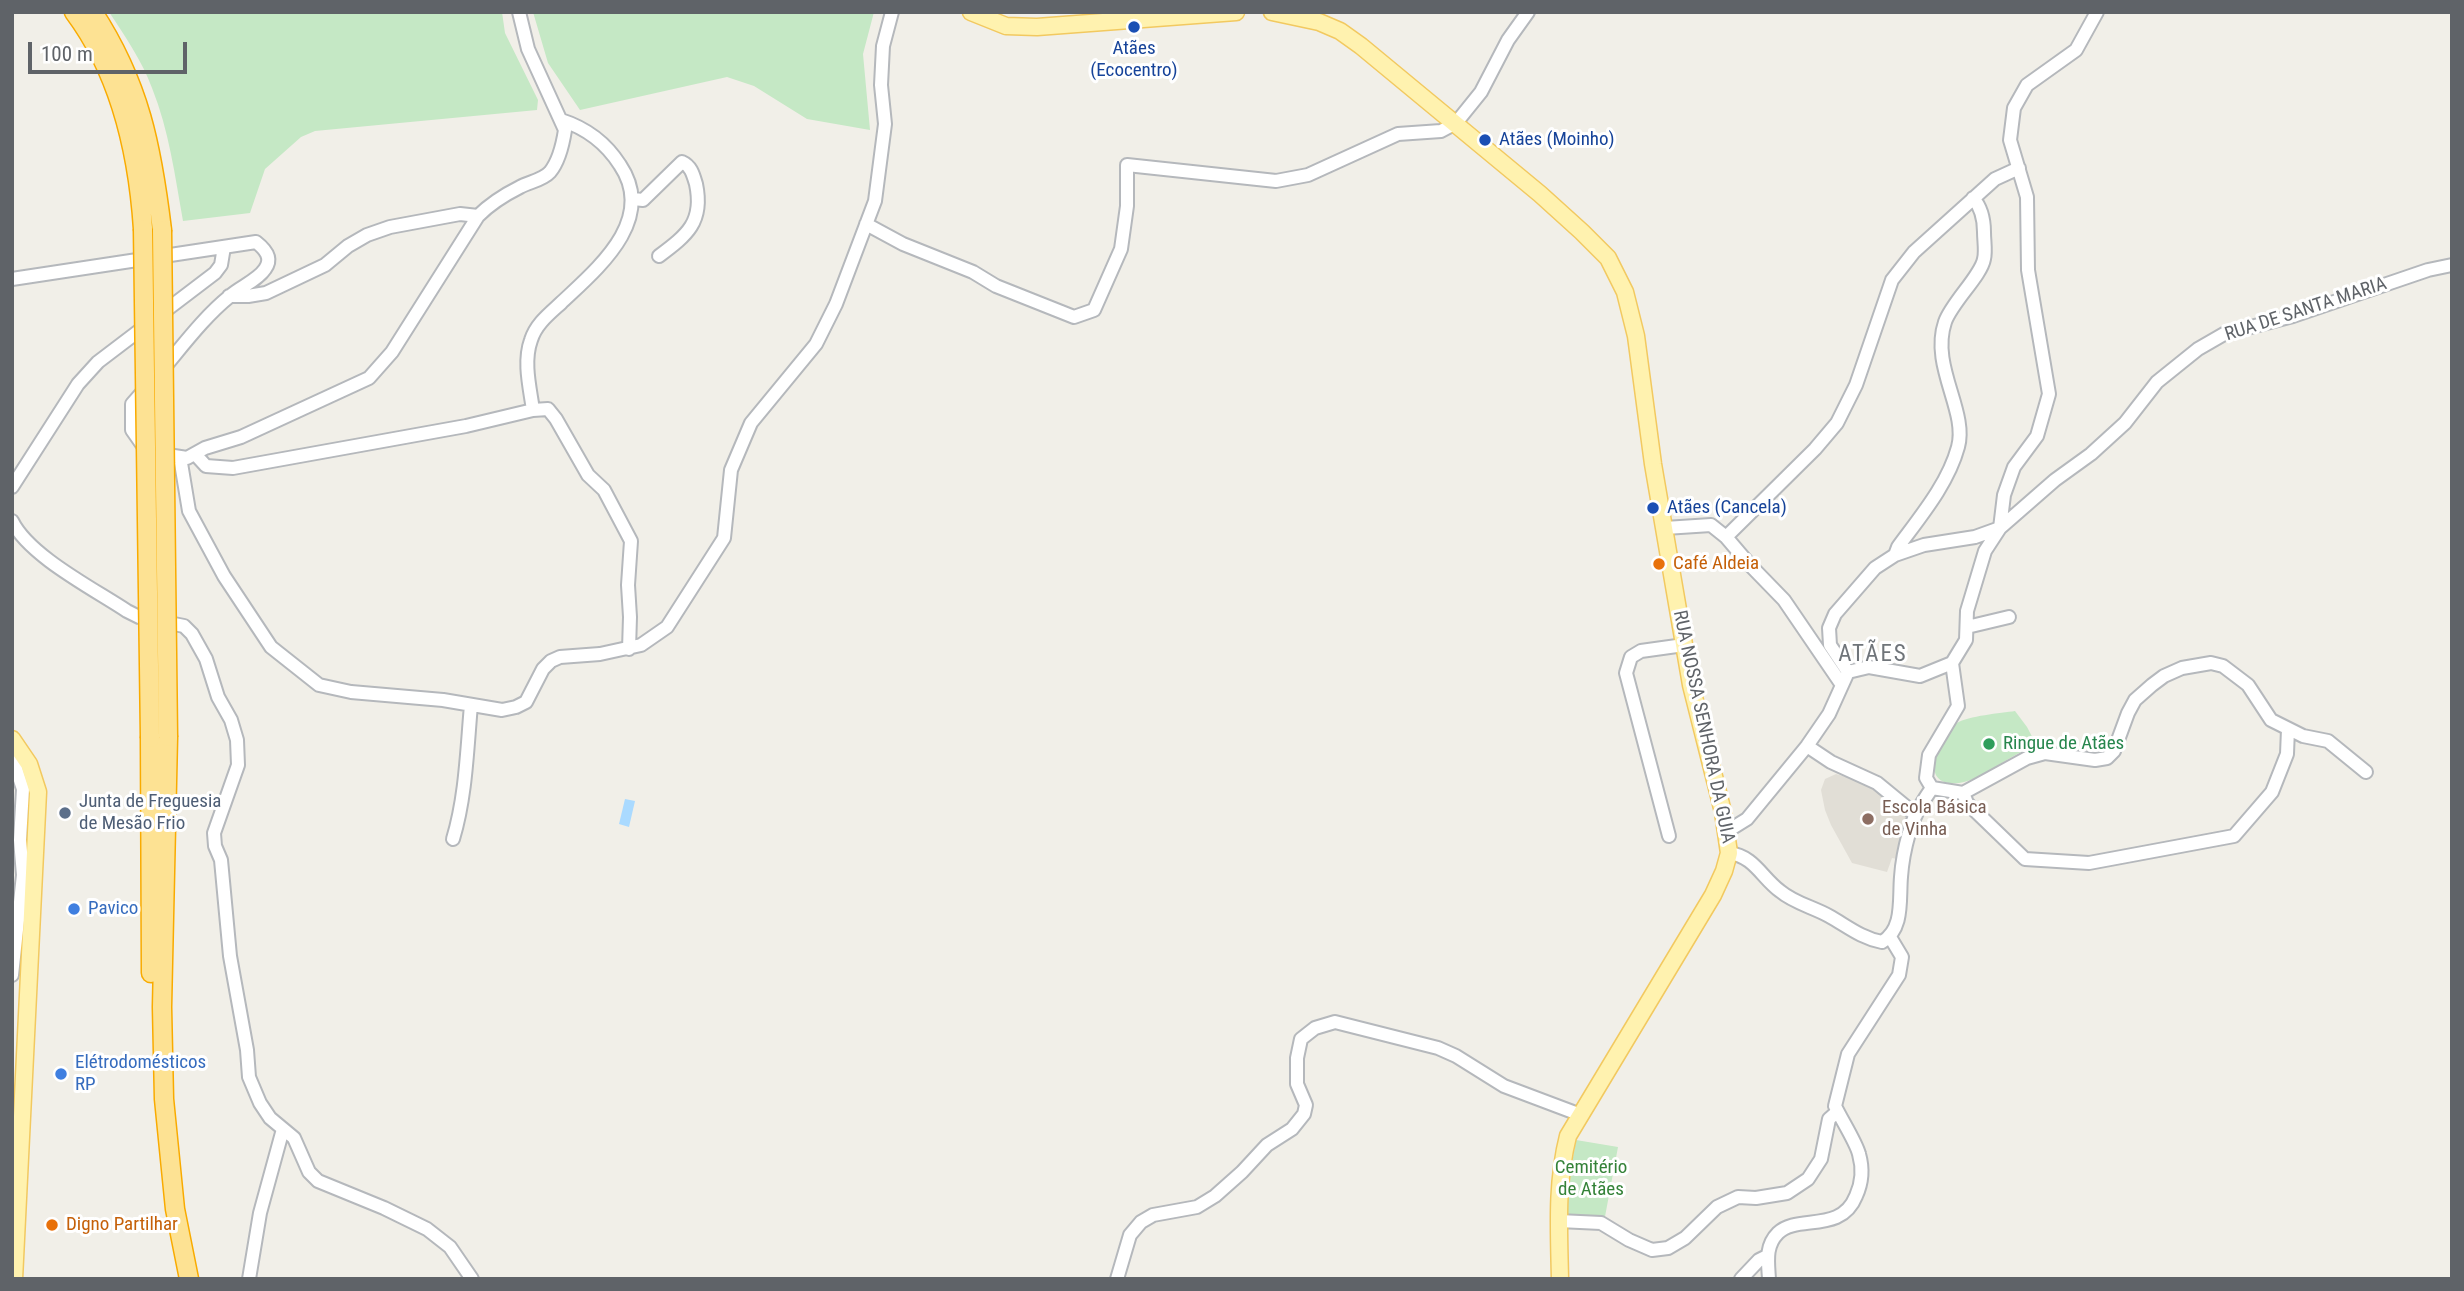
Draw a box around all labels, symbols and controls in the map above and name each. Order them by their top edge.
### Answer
marker: Atães (Ecocentro) [1126,19,1142,35]
scale bar [32,28,191,72]
place label: Atães (Ecocentro) [1090,38,1178,82]
text: 100 m [41,42,93,66]
place label: Atães (Moinho) [1499,129,1615,151]
marker: Atães (Moinho) [1477,132,1493,148]
street label: RUA DE SANTA MARIA [2222,273,2390,347]
place label: Atães (Cancela) [1667,497,1787,519]
marker: Atães (Cancela) [1645,500,1661,516]
place label: Café Aldeia [1673,553,1759,575]
marker: Café Aldeia [1651,556,1667,572]
street label: RUA NOSSA SENHORA DA GUIA [1667,608,1739,846]
district label: ATÃES [1839,641,1907,669]
place label: Ringue de Atães [2003,733,2124,755]
marker: Ringue de Atães [1981,736,1997,752]
place label: Junta de Freguesia de Mesão Frio [79,791,221,835]
place label: Escola Básica de Vinha [1882,797,1987,841]
marker: Junta de Freguesia de Mesão Frio [57,805,73,821]
marker: Escola Básica de Vinha [1860,811,1876,827]
place label: Pavico [88,898,138,920]
marker: Pavico [66,901,82,917]
place label: Elétrodomésticos RP [75,1052,206,1096]
marker: Elétrodomésticos RP [53,1066,69,1082]
park label: Cemitério de Atães [1555,1157,1627,1201]
place label: Digno Partilhar [66,1214,178,1236]
marker: Digno Partilhar [44,1217,60,1233]

